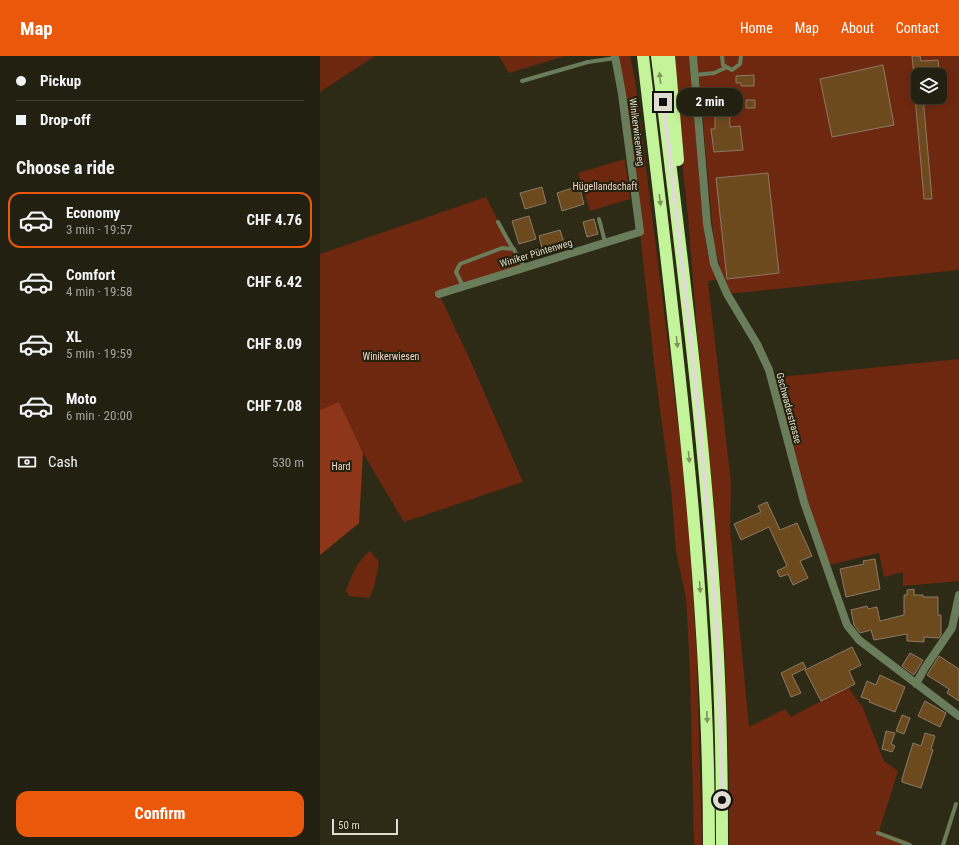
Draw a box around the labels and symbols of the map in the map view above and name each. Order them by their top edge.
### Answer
one-way arrow [657,72,663,84]
callout: 2 min [677,88,743,116]
route end [654,93,672,111]
street label: Winikerwisenweg [627,97,647,167]
park label: Hügellandschaft [573,181,637,192]
one-way arrow [657,194,663,206]
street label: Winiker Püntenweg [498,237,574,269]
one-way arrow [674,336,680,348]
park label: Winikerwiesen [363,351,420,362]
street label: Gschwaderstrasse [774,371,804,445]
one-way arrow [686,451,692,463]
park label: Hard [332,461,350,472]
one-way arrow [696,581,703,593]
one-way arrow [704,711,710,724]
route start [713,791,731,809]
scale bar [332,817,398,836]

